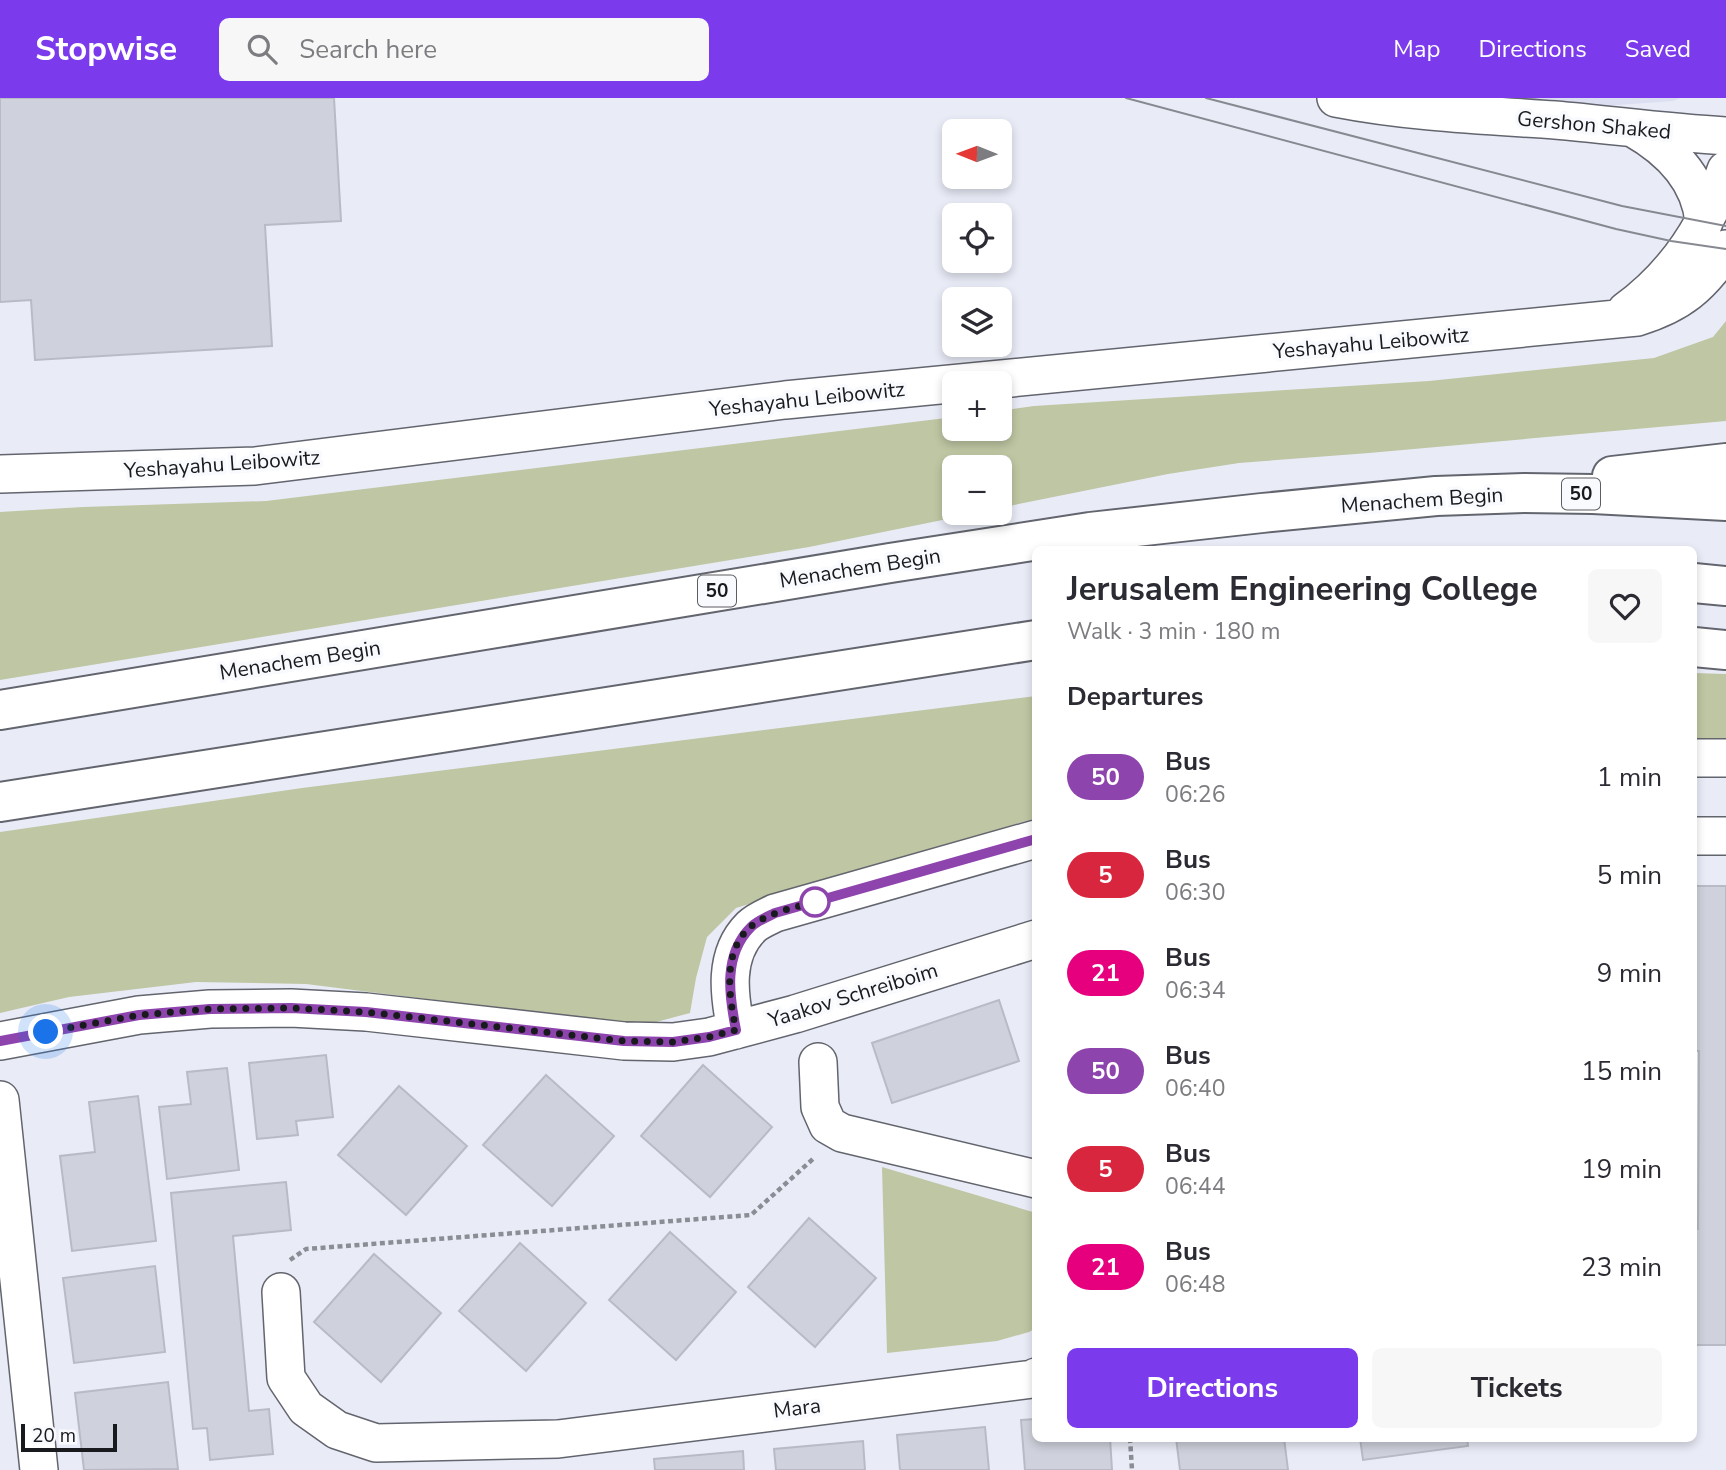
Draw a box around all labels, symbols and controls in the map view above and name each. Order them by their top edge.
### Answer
search box [219,18,709,81]
text: Stopwise [35,27,177,72]
icon: search [243,30,281,68]
text: Search here [299,32,437,67]
text: Map [1393,33,1440,65]
text: Directions [1478,33,1587,65]
text: Saved [1625,33,1691,65]
street label: Gershon Shaked [1516,104,1672,146]
north arrow [942,119,1012,189]
map controls [942,119,1012,525]
button: locate [942,203,1012,273]
button: layers [942,287,1012,357]
street label: Yeshayahu Leibowitz [1271,320,1470,366]
button: + [942,371,1012,441]
street label: Yeshayahu Leibowitz [707,375,907,423]
street label: Yeshayahu Leibowitz [122,443,321,485]
button: − [942,455,1012,525]
road number: 50 [1562,478,1600,510]
street label: Menachem Begin [1340,480,1504,520]
street label: Menachem Begin [777,541,943,595]
text: Jerusalem Engineering College [1067,567,1538,612]
button: heart [1588,569,1662,643]
road number: 50 [698,576,736,606]
text: Walk · 3 min · 180 m [1067,616,1280,647]
street label: Menachem Begin [217,633,383,687]
text: Departures [1067,679,1203,714]
text: Bus [1165,744,1211,779]
text: 1 min [1597,760,1662,795]
text: 50 [1091,761,1120,793]
text: 06:26 [1165,779,1225,810]
text: Bus [1165,842,1211,877]
text: 5 min [1597,858,1662,893]
text: 5 [1098,859,1113,891]
text: 06:30 [1165,877,1225,908]
unlabelled marker [800,887,830,917]
text: Bus [1165,940,1211,975]
street label: Yaakov Schreiboim [764,956,941,1034]
text: 9 min [1597,956,1662,991]
text: 21 [1091,957,1120,989]
text: 06:34 [1165,975,1225,1006]
your location [28,1014,63,1049]
text: Bus [1165,1038,1211,1073]
text: 15 min [1581,1054,1662,1089]
text: 50 [1091,1055,1120,1087]
text: 06:40 [1165,1073,1225,1104]
text: Bus [1165,1136,1211,1171]
text: 19 min [1581,1152,1662,1187]
text: 5 [1098,1153,1113,1185]
text: 06:44 [1165,1171,1225,1202]
text: Bus [1165,1234,1211,1269]
text: 23 min [1581,1250,1662,1285]
text: 21 [1091,1251,1120,1283]
text: 06:48 [1165,1269,1225,1300]
button: Directions [1067,1348,1358,1428]
button: Tickets [1372,1348,1662,1428]
street label: Mara [772,1391,822,1425]
scale bar [21,1421,117,1453]
text: 20 m [32,1423,76,1449]

